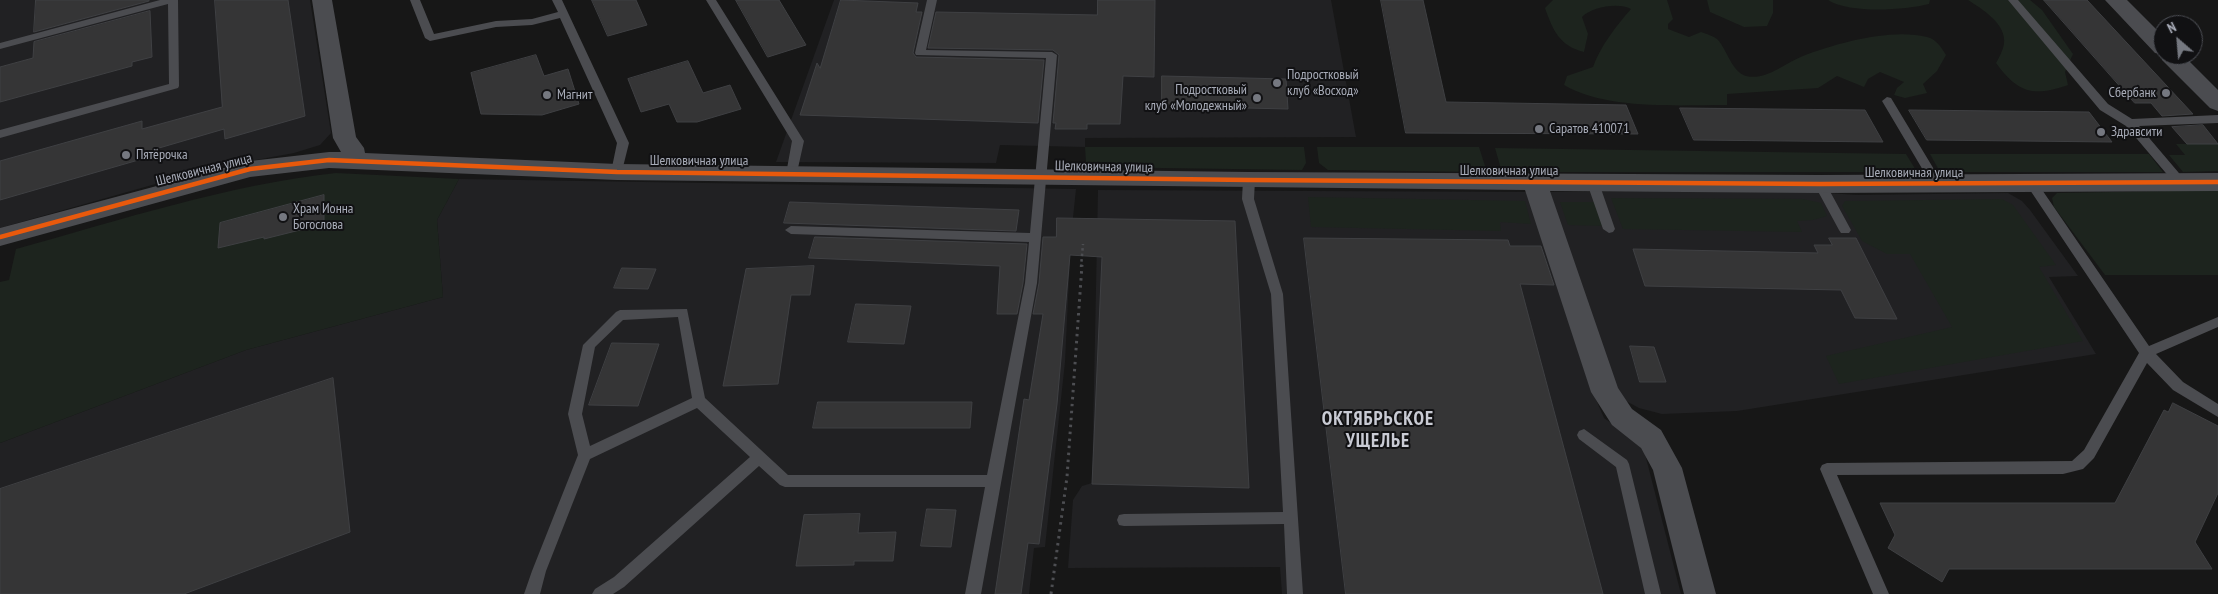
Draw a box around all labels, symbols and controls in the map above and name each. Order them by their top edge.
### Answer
north arrow [2153,15,2203,65]
text: N [2164,18,2179,37]
place label: Подростковый клуб «Восход» [1287,67,1359,100]
marker: Подростковый клуб «Восход» [1271,77,1283,89]
place label: Подростковый клуб «Молодежный» [1145,82,1247,114]
place label: Сбербанк [2109,85,2156,101]
place label: Магнит [557,87,592,103]
marker: Сбербанк [2160,87,2172,99]
marker: Магнит [541,89,553,101]
marker: Подростковый клуб «Молодежный» [1251,92,1263,104]
place label: Саратов 410071 [1549,121,1629,137]
marker: Саратов 410071 [1533,123,1545,135]
place label: Здравсити [2111,124,2162,140]
marker: Здравсити [2095,126,2107,138]
place label: Пятёрочка [136,147,188,163]
marker: Пятёрочка [120,149,132,161]
street label: Шелковичная улица [154,150,254,190]
street label: Шелковичная улица [650,153,748,169]
street label: Шелковичная улица [1055,158,1153,176]
street label: Шелковичная улица [1460,163,1558,179]
street label: Шелковичная улица [1865,165,1963,181]
place label: Храм Ионна Богослова [293,201,353,233]
marker: Храм Ионна Богослова [277,211,289,223]
district label: ОКТЯБРЬСКОЕ УЩЕЛЬЕ [1320,409,1436,453]

